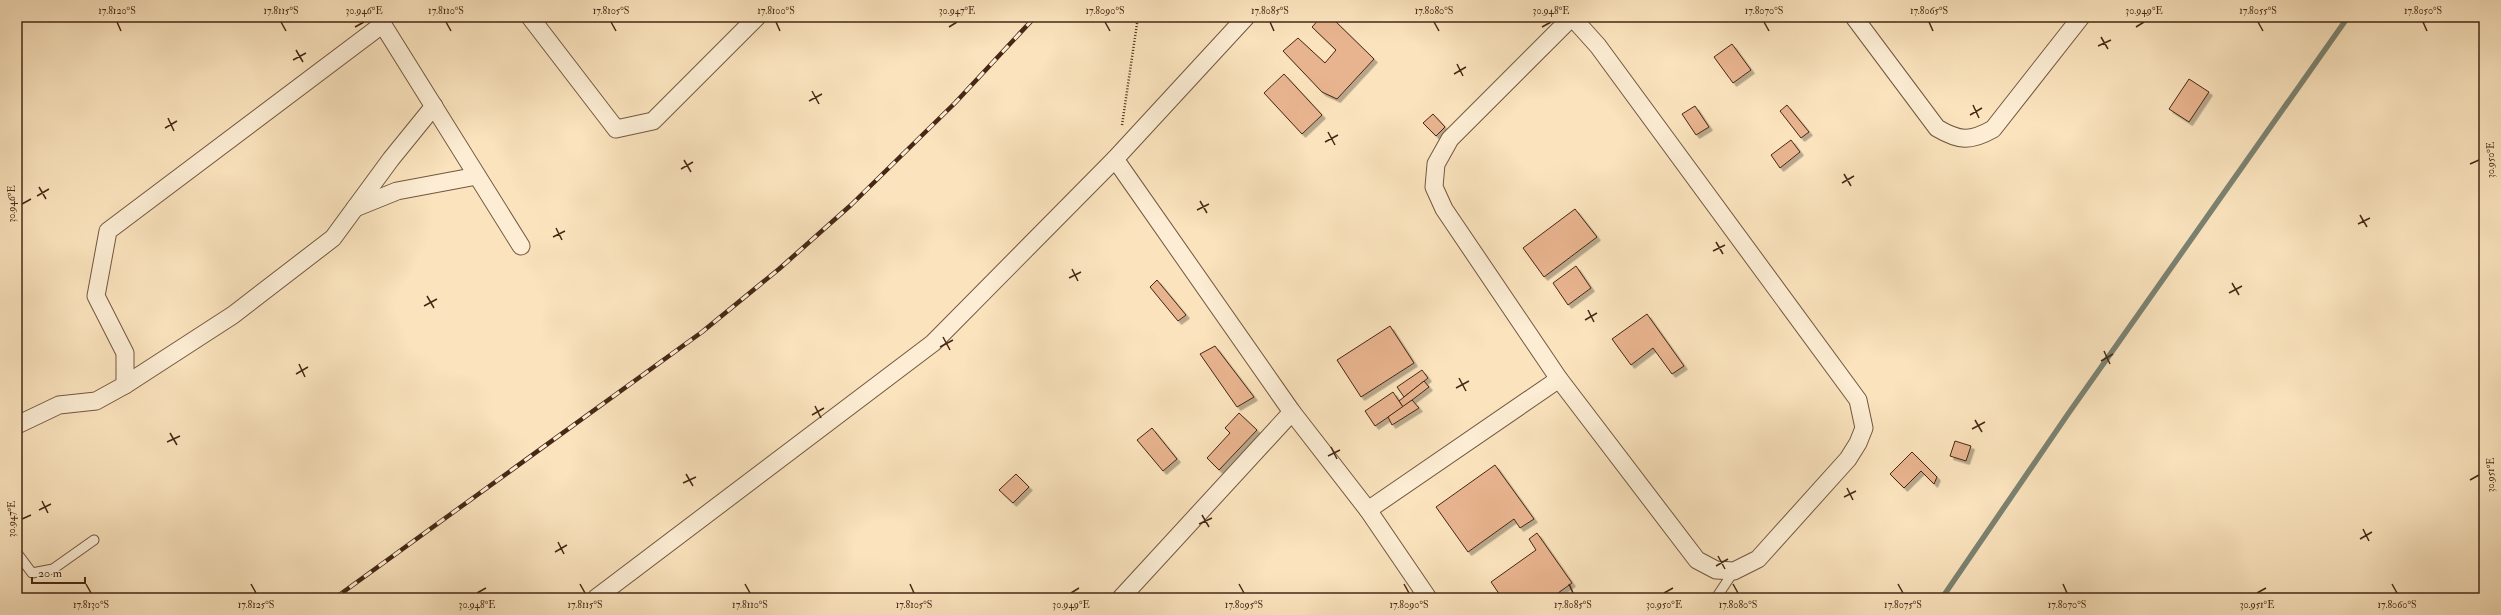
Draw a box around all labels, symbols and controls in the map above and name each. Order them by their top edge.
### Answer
text: 17.8120°S [98,5,136,17]
text: 17.8115°S [263,5,299,17]
text: 30.946°E [345,5,383,17]
text: 17.8110°S [428,5,464,17]
text: 17.8105°S [593,5,629,17]
text: 17.8100°S [757,5,795,17]
text: 30.947°E [939,5,975,17]
text: 17.8090°S [1085,5,1125,17]
text: 17.8085°S [1251,5,1289,17]
text: 17.8080°S [1415,5,1453,17]
text: 30.948°E [1533,5,1569,17]
text: 17.8070°S [1745,5,1783,17]
text: 17.8065°S [1910,5,1948,17]
text: 30.949°E [2125,5,2163,17]
text: 17.8055°S [2239,5,2277,17]
text: 17.8050°S [2404,5,2442,17]
text: 30.950°E [2485,142,2497,178]
text: 30.946°E [6,185,18,223]
text: 30.951°E [2485,458,2497,492]
text: 30.947°E [6,501,18,537]
scale bar [32,559,85,585]
text: 20 m [38,566,63,581]
text: 17.8130°S [73,599,109,611]
text: 17.8125°S [238,599,274,611]
text: 30.948°E [459,599,495,611]
text: 17.8115°S [567,599,603,611]
text: 17.8110°S [732,599,768,611]
text: 17.8105°S [896,599,932,611]
text: 30.949°E [1052,599,1090,611]
text: 17.8095°S [1225,599,1263,611]
text: 17.8090°S [1389,599,1429,611]
text: 17.8085°S [1554,599,1592,611]
text: 30.950°E [1646,599,1682,611]
text: 17.8080°S [1719,599,1757,611]
text: 17.8075°S [1884,599,1922,611]
text: 17.8070°S [2048,599,2086,611]
text: 30.951°E [2240,599,2274,611]
text: 17.8060°S [2378,599,2416,611]

